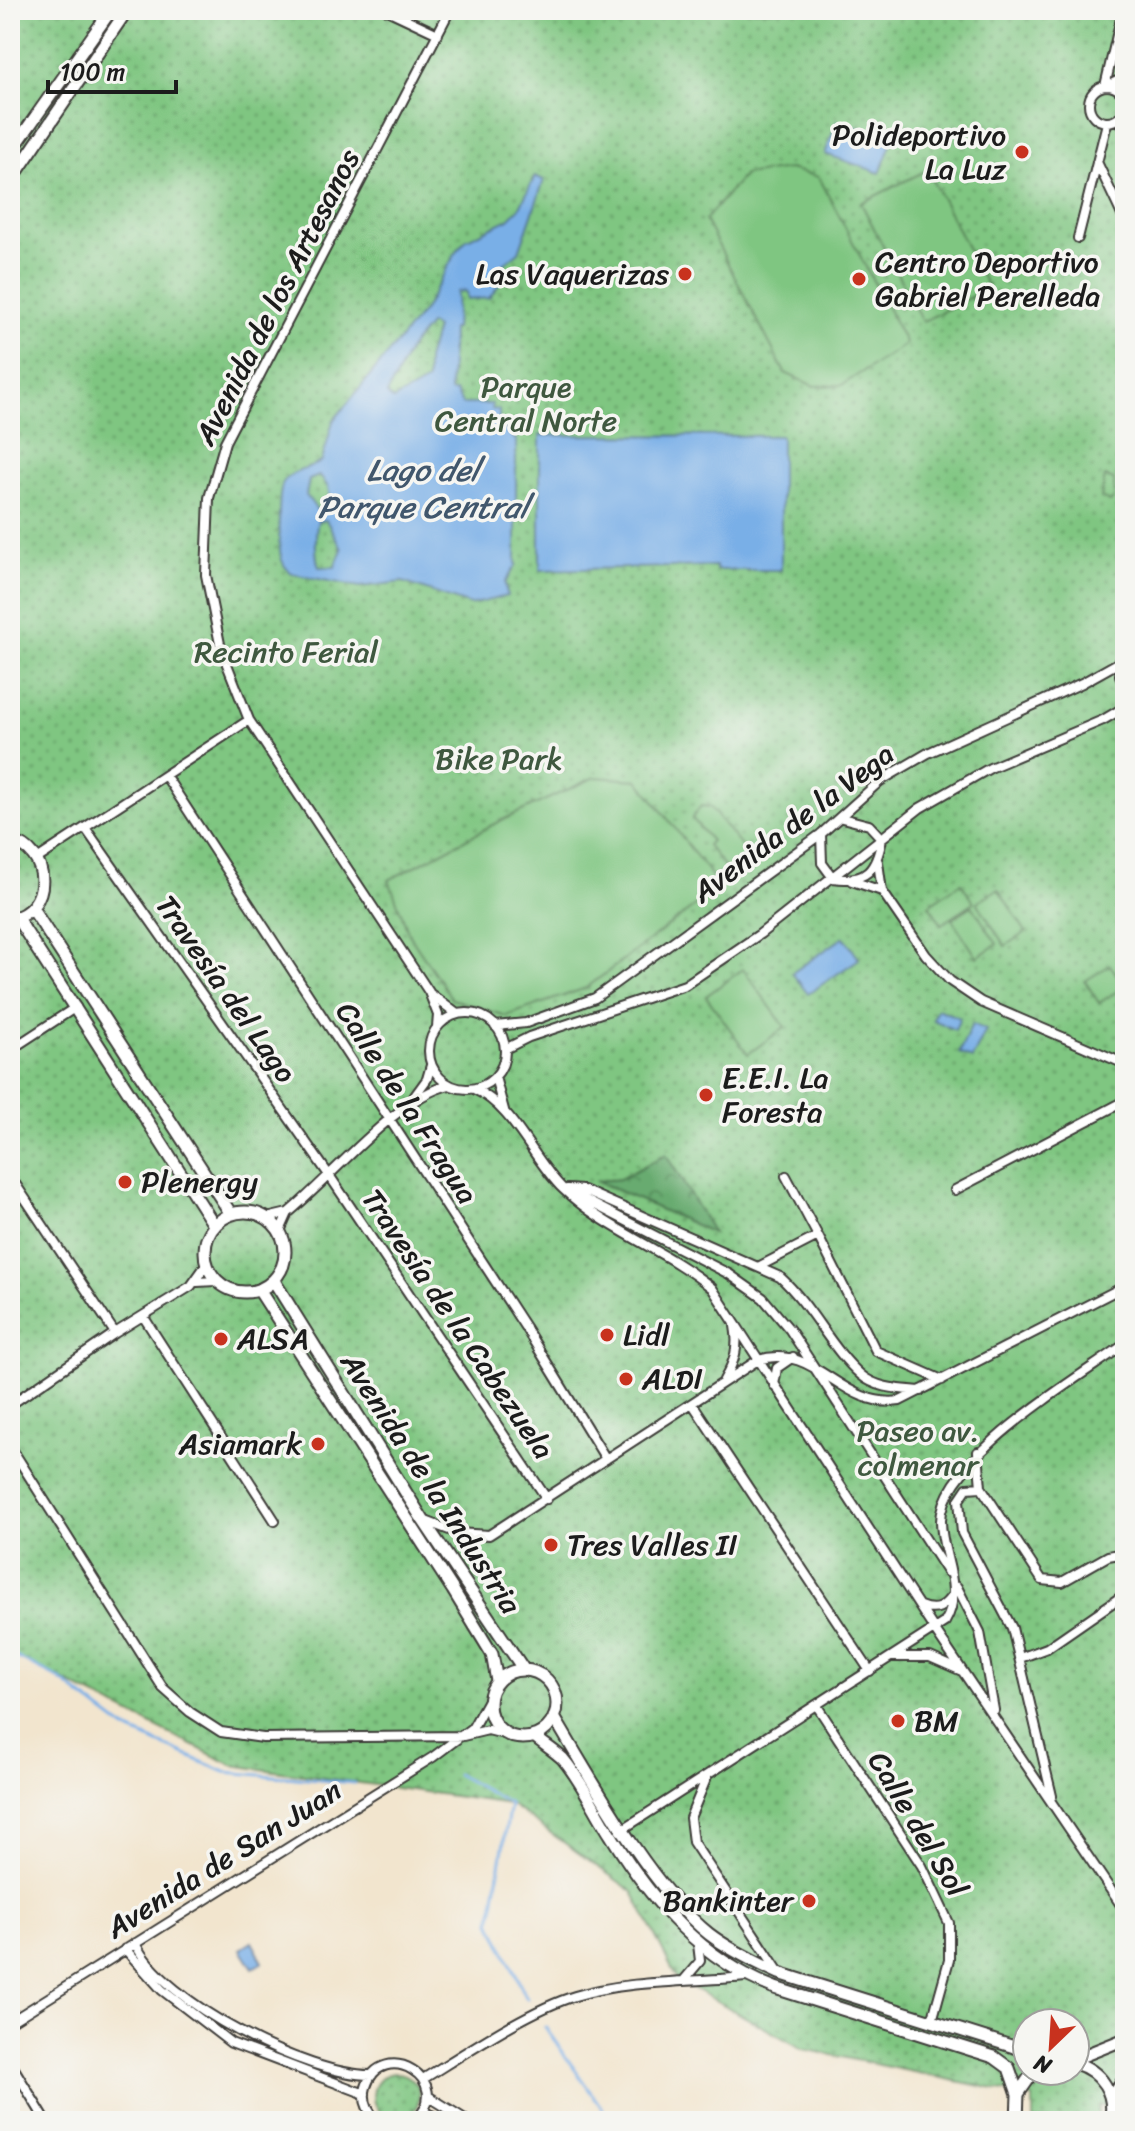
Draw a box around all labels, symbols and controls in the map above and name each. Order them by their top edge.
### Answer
scale bar [48,44,176,94]
text: 100 m [60,51,125,93]
place label: Polideportivo La Luz [832,108,1007,196]
street label: Avenida de los Artesanos [178,139,375,456]
marker: Polideportivo La Luz [1013,143,1031,161]
place label: Centro Deportivo Gabriel Perelleda [875,235,1100,323]
place label: Las Vaquerizas [476,247,669,301]
marker: Las Vaquerizas [676,265,694,283]
marker: Centro Deportivo Gabriel Perelleda [850,270,868,288]
park label: Parque Central Norte [435,360,617,448]
water label: Lago del Parque Central [317,442,535,536]
park label: Recinto Ferial [194,625,379,679]
street label: Avenida de la Vega [679,728,906,918]
park label: Bike Park [435,732,563,786]
street label: Travesía del Lago [141,883,311,1095]
street label: Calle de la Fragua [321,990,493,1216]
place label: E.E.I. La Foresta [722,1051,828,1139]
marker: E.E.I. La Foresta [697,1086,715,1104]
place label: Plenergy [141,1155,258,1209]
marker: Plenergy [116,1173,134,1191]
street label: Travesía de la Cabezuela [347,1177,569,1471]
place label: Lidl [623,1308,671,1362]
place label: ALSA [236,1312,309,1366]
marker: Lidl [598,1326,616,1344]
marker: ALSA [212,1330,230,1348]
street label: Avenida de la Industria [325,1340,537,1626]
place label: ALDI [641,1352,703,1406]
marker: ALDI [617,1370,635,1388]
park label: Paseo av. colmenar [856,1404,980,1492]
place label: Asiamark [178,1417,303,1471]
marker: Asiamark [309,1435,327,1453]
place label: Tres Valles II [567,1518,737,1572]
marker: Tres Valles II [542,1536,560,1554]
place label: BM [914,1694,959,1748]
marker: BM [889,1712,907,1730]
street label: Calle del Sol [853,1740,984,1909]
street label: Avenida de San Juan [94,1764,353,1954]
place label: Bankinter [662,1874,795,1928]
marker: Bankinter [800,1892,818,1910]
north arrow [1011,2007,1091,2087]
text: N [1027,2043,1059,2086]

